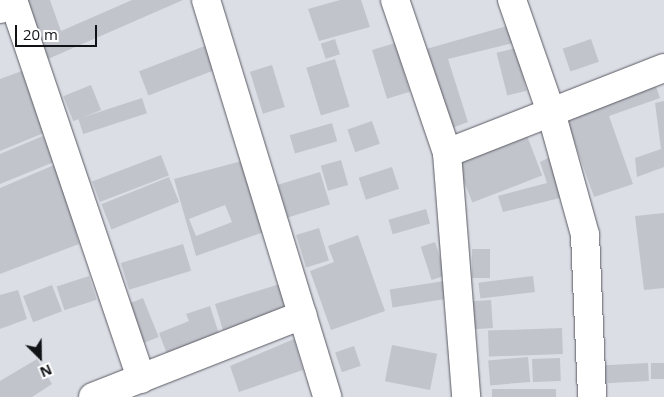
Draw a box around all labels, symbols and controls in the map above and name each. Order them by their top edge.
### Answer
scale bar [18,15,100,47]
text: 20 m [23,24,58,44]
north arrow [15,332,65,382]
text: N [37,360,55,382]

